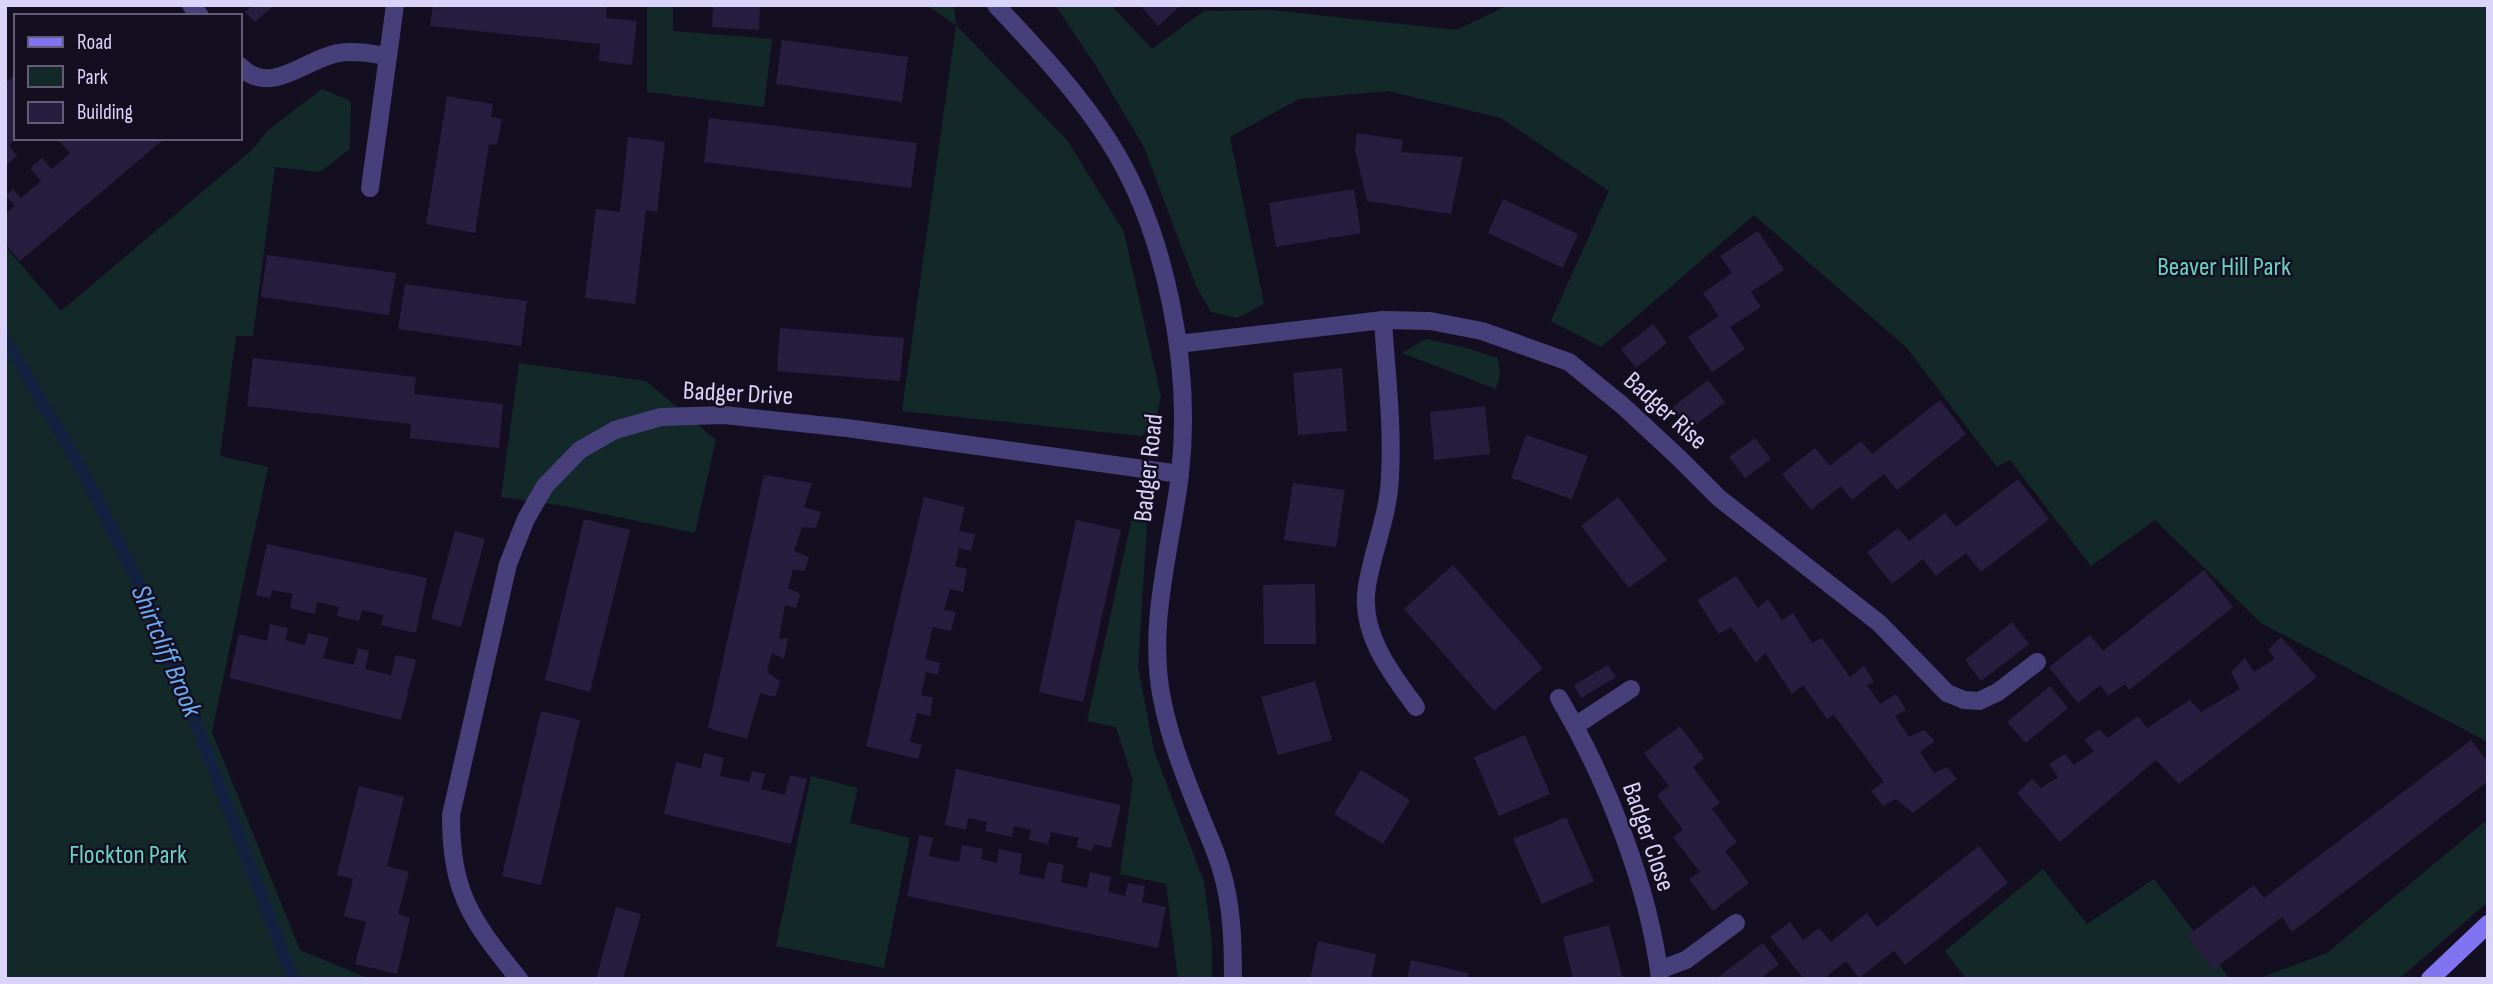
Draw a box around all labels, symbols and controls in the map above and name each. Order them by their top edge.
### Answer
legend [14,14,242,140]
text: Road [77,30,112,55]
text: Park [77,65,108,90]
text: Building [77,100,133,125]
park label: Beaver Hill Park [2157,252,2291,283]
street label: Badger Rise [1617,366,1713,456]
street label: Badger Drive [682,376,794,412]
street label: Badger Road [1128,413,1170,523]
water label: Shirtcliff Brook [124,580,209,723]
street label: Badger Close [1615,779,1681,895]
park label: Flockton Park [69,840,187,871]

